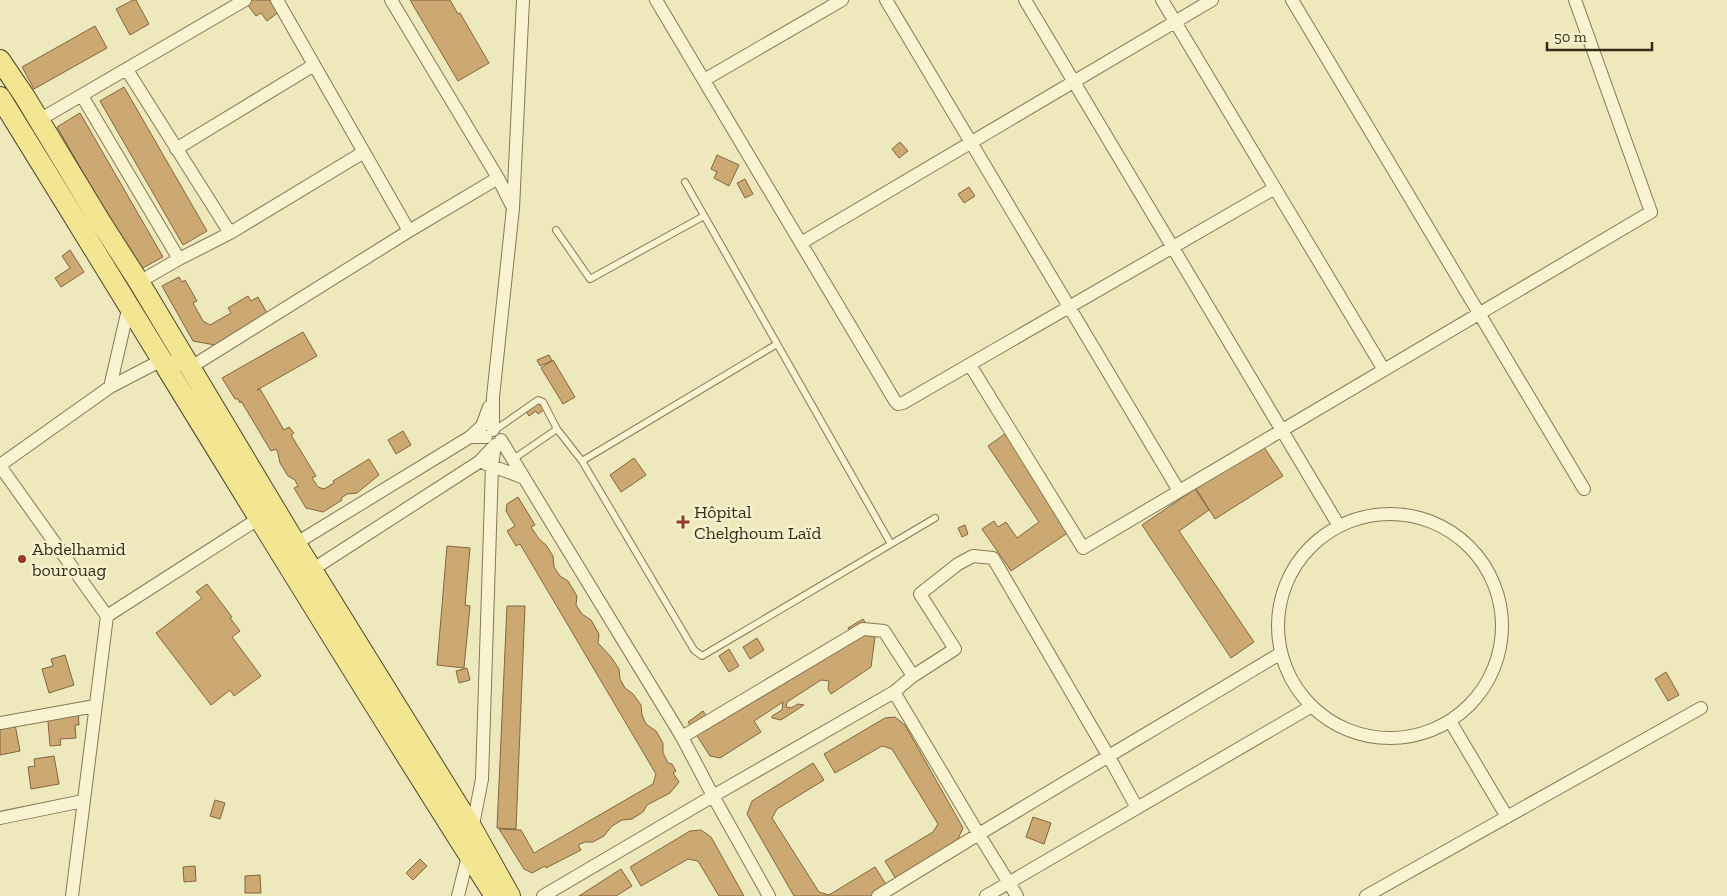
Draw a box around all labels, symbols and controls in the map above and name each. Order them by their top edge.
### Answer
scale bar [1547,20,1652,52]
text: 50 m [1554,28,1587,46]
place label: Hôpital Chelghoum Laïd [694,501,821,544]
marker: Hôpital Chelghoum Laïd [676,515,690,529]
place label: Abdelhamid bourouag [31,538,126,581]
marker: Abdelhamid bourouag [16,553,28,565]

